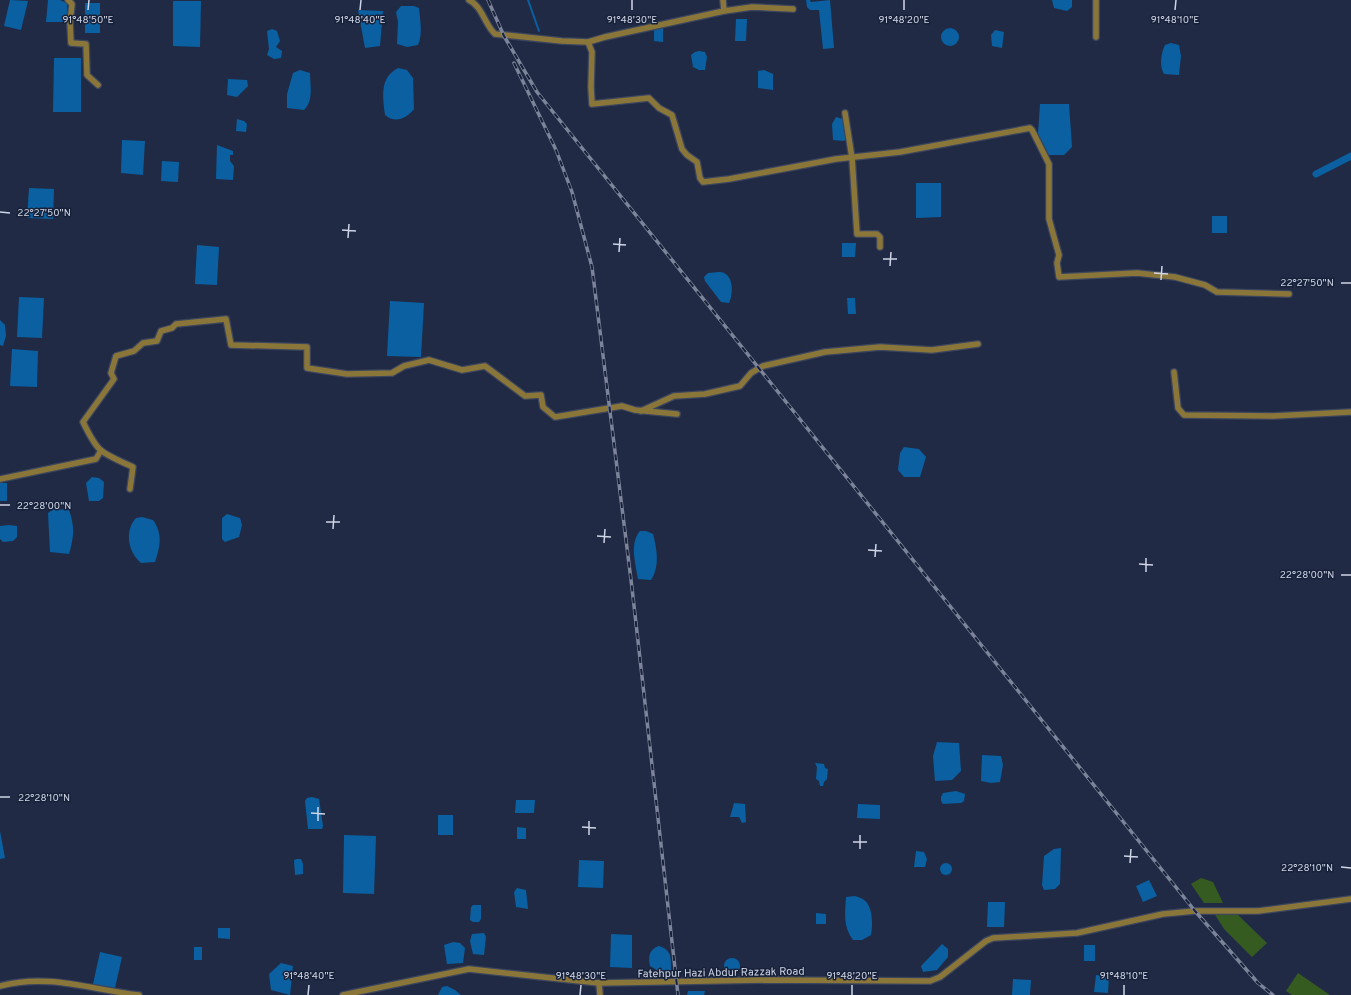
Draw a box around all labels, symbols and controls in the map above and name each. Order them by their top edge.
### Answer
text: 91°48'50"E [63,14,113,27]
text: 91°48'40"E [335,14,385,27]
text: 91°48'30"E [607,14,657,27]
text: 91°48'20"E [879,14,929,27]
text: 91°48'10"E [1151,14,1199,27]
text: 22°27'50"N [17,207,71,220]
text: 22°27'50"N [1280,277,1334,290]
text: 22°28'00"N [17,500,71,513]
text: 22°28'00"N [1280,569,1334,582]
text: 22°28'10"N [18,792,70,805]
text: 22°28'10"N [1281,862,1333,875]
street label: Fatehpur Hazi Abdur Razzak Road [637,965,805,981]
text: 91°48'40"E [284,970,334,983]
text: 91°48'30"E [556,970,606,983]
text: 91°48'20"E [827,970,877,983]
text: 91°48'10"E [1100,970,1148,983]

